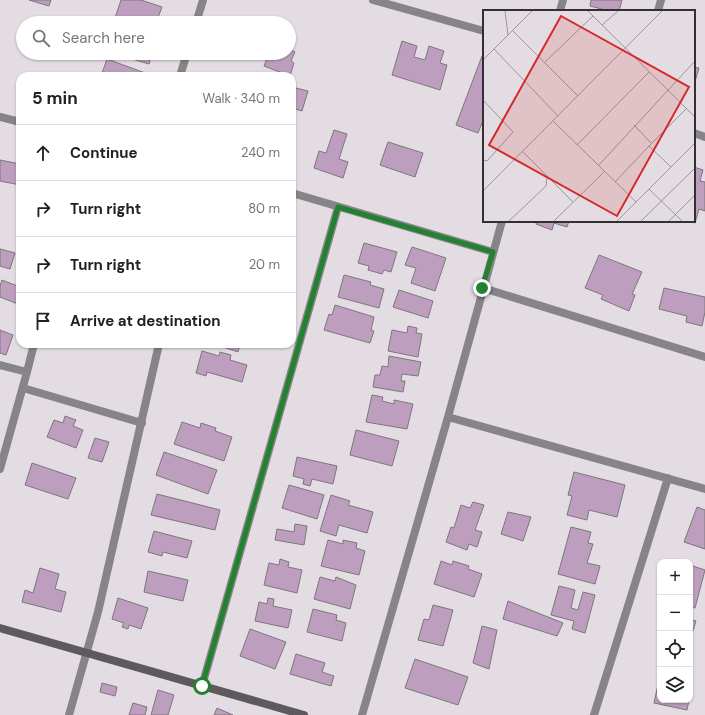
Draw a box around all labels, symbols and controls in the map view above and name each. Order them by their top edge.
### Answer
inset map [483,10,695,222]
search box [16,16,296,60]
icon: search [30,27,52,49]
text: Search here [62,28,145,48]
text: 5 min [32,87,78,109]
text: Walk · 340 m [203,90,280,107]
icon: ahead [32,142,54,164]
text: Continue [70,143,138,163]
text: 240 m [241,144,280,161]
icon: right [32,198,54,220]
text: Turn right [70,199,141,219]
text: 80 m [248,200,280,217]
icon: right [32,254,54,276]
text: Turn right [70,255,141,275]
text: 20 m [249,256,280,273]
route end [473,279,491,297]
icon: arrive [32,310,54,332]
text: Arrive at destination [70,311,221,331]
map controls [657,559,693,703]
button: + [657,559,693,595]
button: − [657,595,693,631]
button: locate [657,631,693,667]
button: layers [657,667,693,703]
route start [193,677,211,695]

